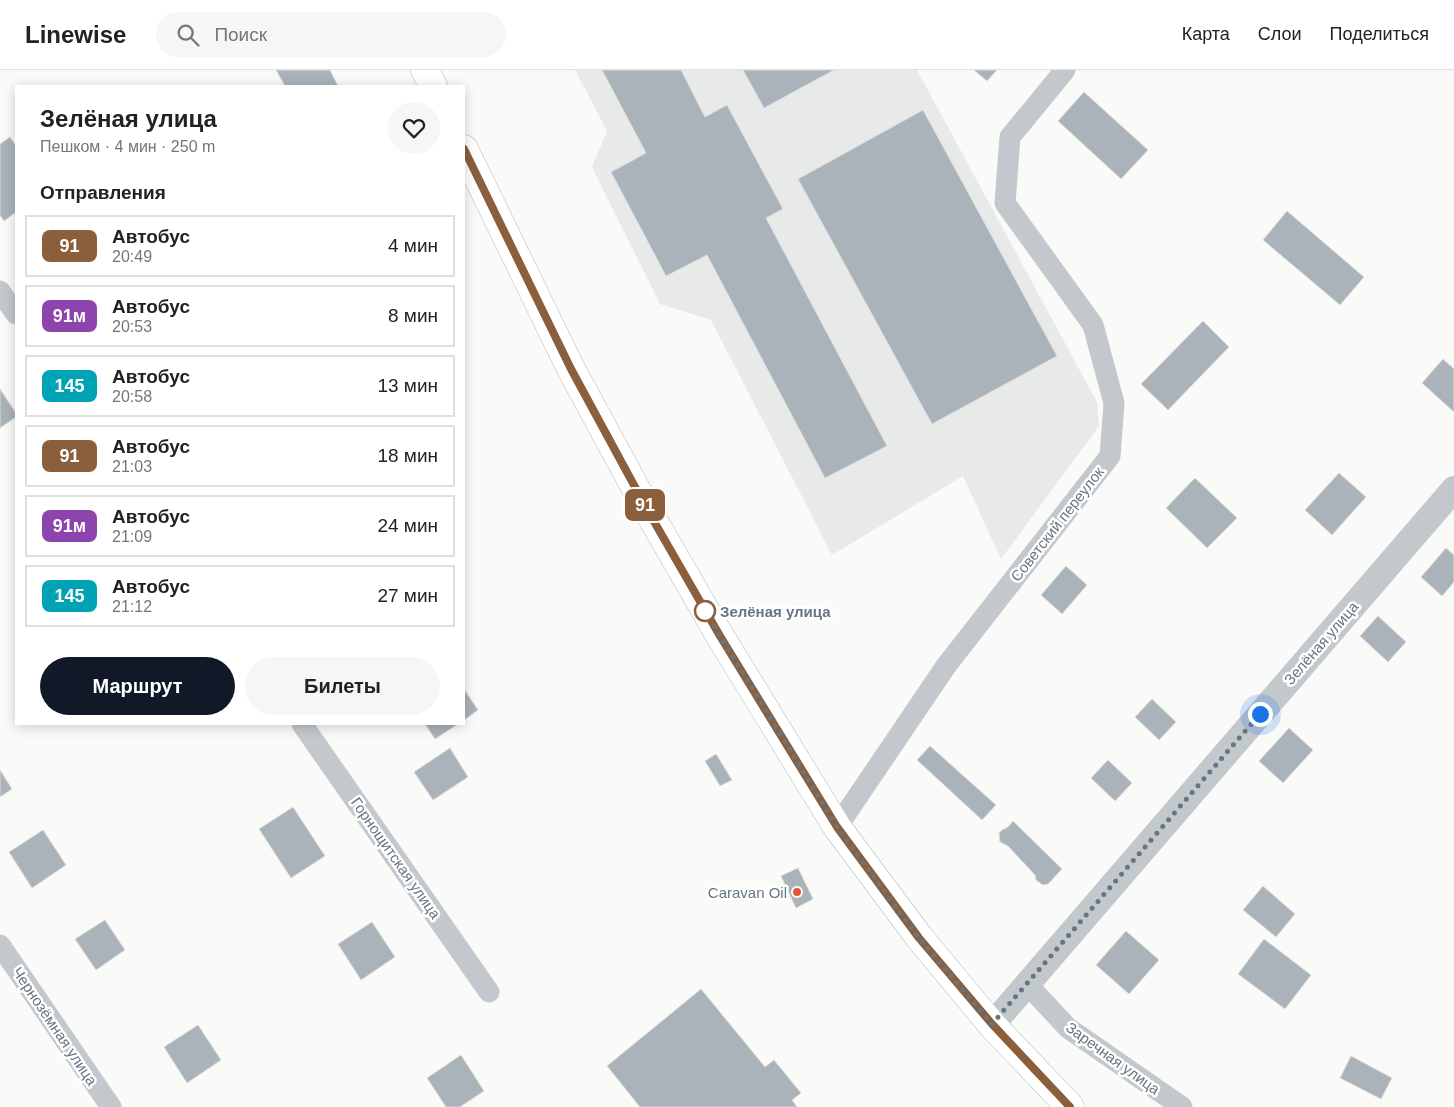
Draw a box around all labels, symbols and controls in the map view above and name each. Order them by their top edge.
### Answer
search box [156,12,506,57]
text: Linewise [25,21,126,48]
icon: search [174,21,202,49]
text: Поиск [214,24,267,45]
text: Карта [1182,24,1230,44]
text: Слои [1258,24,1302,44]
text: Поделиться [1330,24,1429,44]
button: heart [388,102,440,154]
text: Зелёная улица [40,105,217,132]
text: Пешком · 4 мин · 250 m [40,138,215,155]
text: Отправления [40,182,166,203]
text: Автобус [112,226,190,247]
text: 4 мин [388,235,438,256]
text: 91 [59,236,80,256]
text: 20:49 [112,248,152,265]
text: Автобус [112,296,190,317]
text: 8 мин [388,305,438,326]
text: 91м [53,306,86,326]
text: 20:53 [112,318,152,335]
text: Автобус [112,366,190,387]
text: 13 мин [377,375,438,396]
text: 145 [54,376,85,396]
text: 20:58 [112,388,152,405]
text: Автобус [112,436,190,457]
text: 18 мин [377,445,438,466]
text: 91 [59,446,80,466]
text: 21:03 [112,458,152,475]
street label: Советский переулок [1007,463,1107,585]
line badge: 91 [622,489,668,521]
text: 91 [635,495,655,515]
text: Автобус [112,506,190,527]
text: 24 мин [377,515,438,536]
text: 91м [53,516,86,536]
text: 21:09 [112,528,152,545]
text: Автобус [112,576,190,597]
text: 27 мин [377,585,438,606]
text: 145 [54,586,85,606]
text: 21:12 [112,598,152,615]
street label: Зелёная улица [1280,598,1362,688]
marker: Зелёная улица [694,600,716,622]
place label: Зелёная улица [720,603,831,620]
button: Маршрут [40,657,235,715]
button: Билеты [245,657,440,715]
your location [1248,702,1273,727]
street label: Горнощитская улица [348,794,445,922]
place label: Caravan Oil [708,884,787,901]
marker: Caravan Oil [791,886,803,898]
street label: Чернозёмная улица [9,964,101,1089]
street label: Заречная улица [1063,1018,1164,1098]

